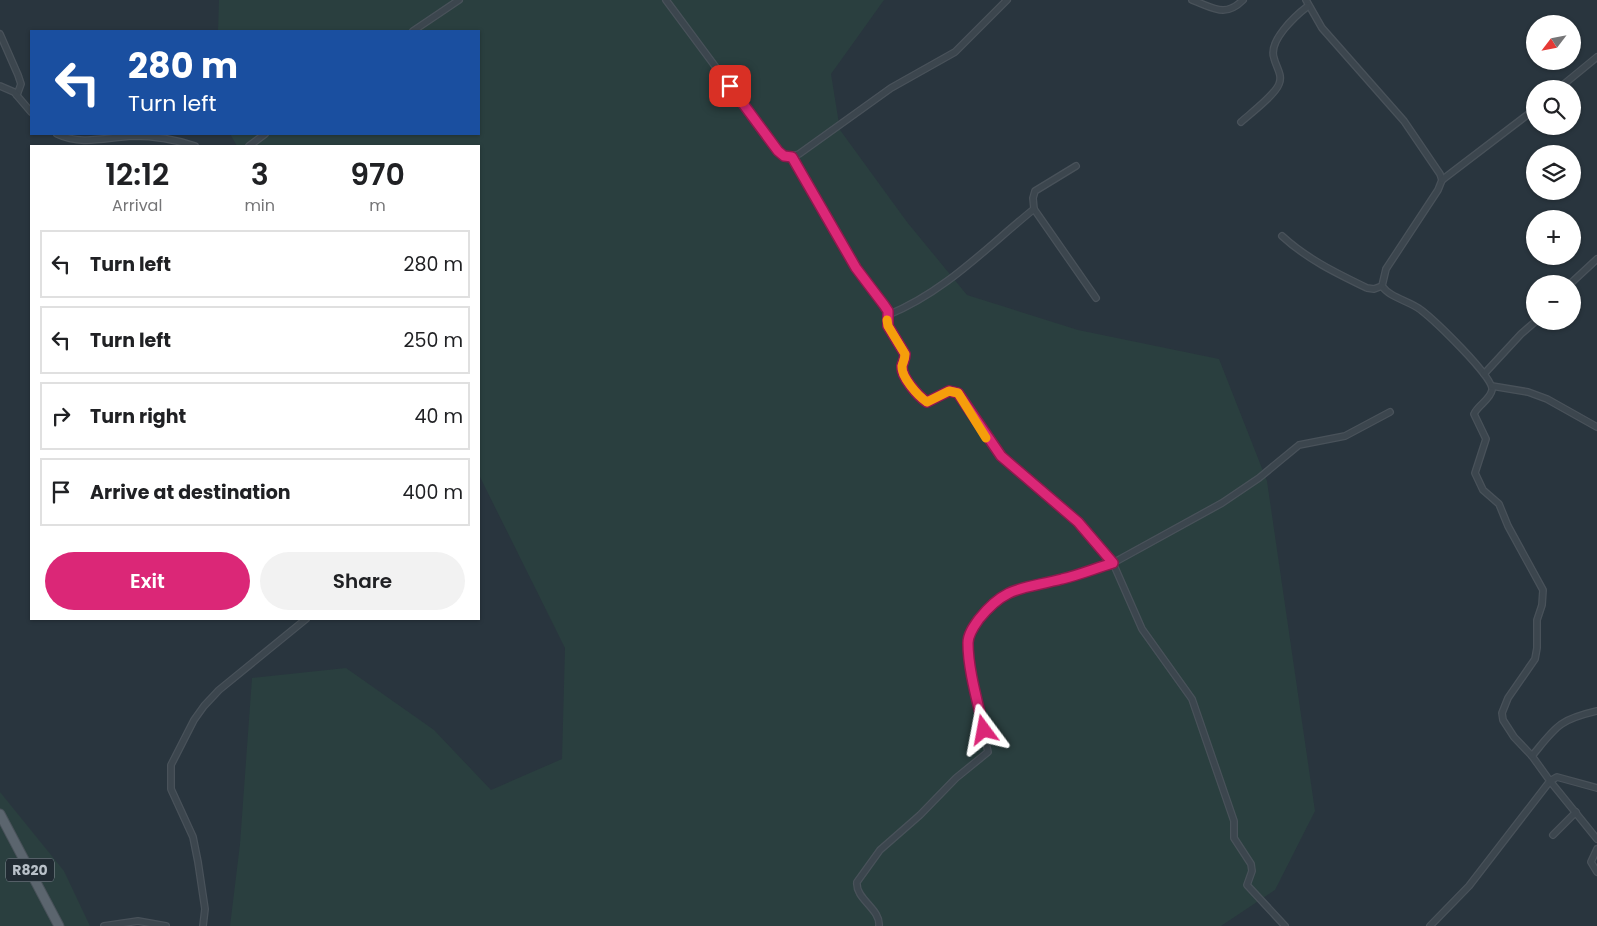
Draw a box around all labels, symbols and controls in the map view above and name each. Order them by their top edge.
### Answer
north arrow [1526,15,1581,70]
map controls [1526,15,1581,330]
text: 280 m [128,41,238,90]
icon: left [45,50,110,115]
pin [709,65,751,107]
icon: arrive [716,72,744,100]
button: search [1526,80,1581,135]
text: Turn left [128,88,216,119]
button: layers [1526,145,1581,200]
text: 12:12 [105,153,169,196]
text: 3 [251,153,269,196]
text: 970 [350,153,405,196]
text: Arrival [112,194,162,217]
text: min [244,194,275,217]
text: m [369,194,386,217]
button: + [1526,210,1581,265]
icon: left [47,250,75,278]
text: Turn left [90,251,171,278]
text: 280 m [404,251,463,278]
button: − [1526,275,1581,330]
icon: left [47,326,75,354]
text: Turn left [90,327,171,354]
text: 250 m [404,327,463,354]
icon: right [47,402,75,430]
text: Turn right [90,403,186,430]
text: 40 m [414,403,463,430]
icon: arrive [47,478,75,506]
text: Arrive at destination [90,479,291,506]
text: 400 m [403,479,463,506]
button: Exit [45,552,250,610]
button: Share [260,552,465,610]
position arrow [957,703,1009,755]
road number: R820 [6,858,54,882]

